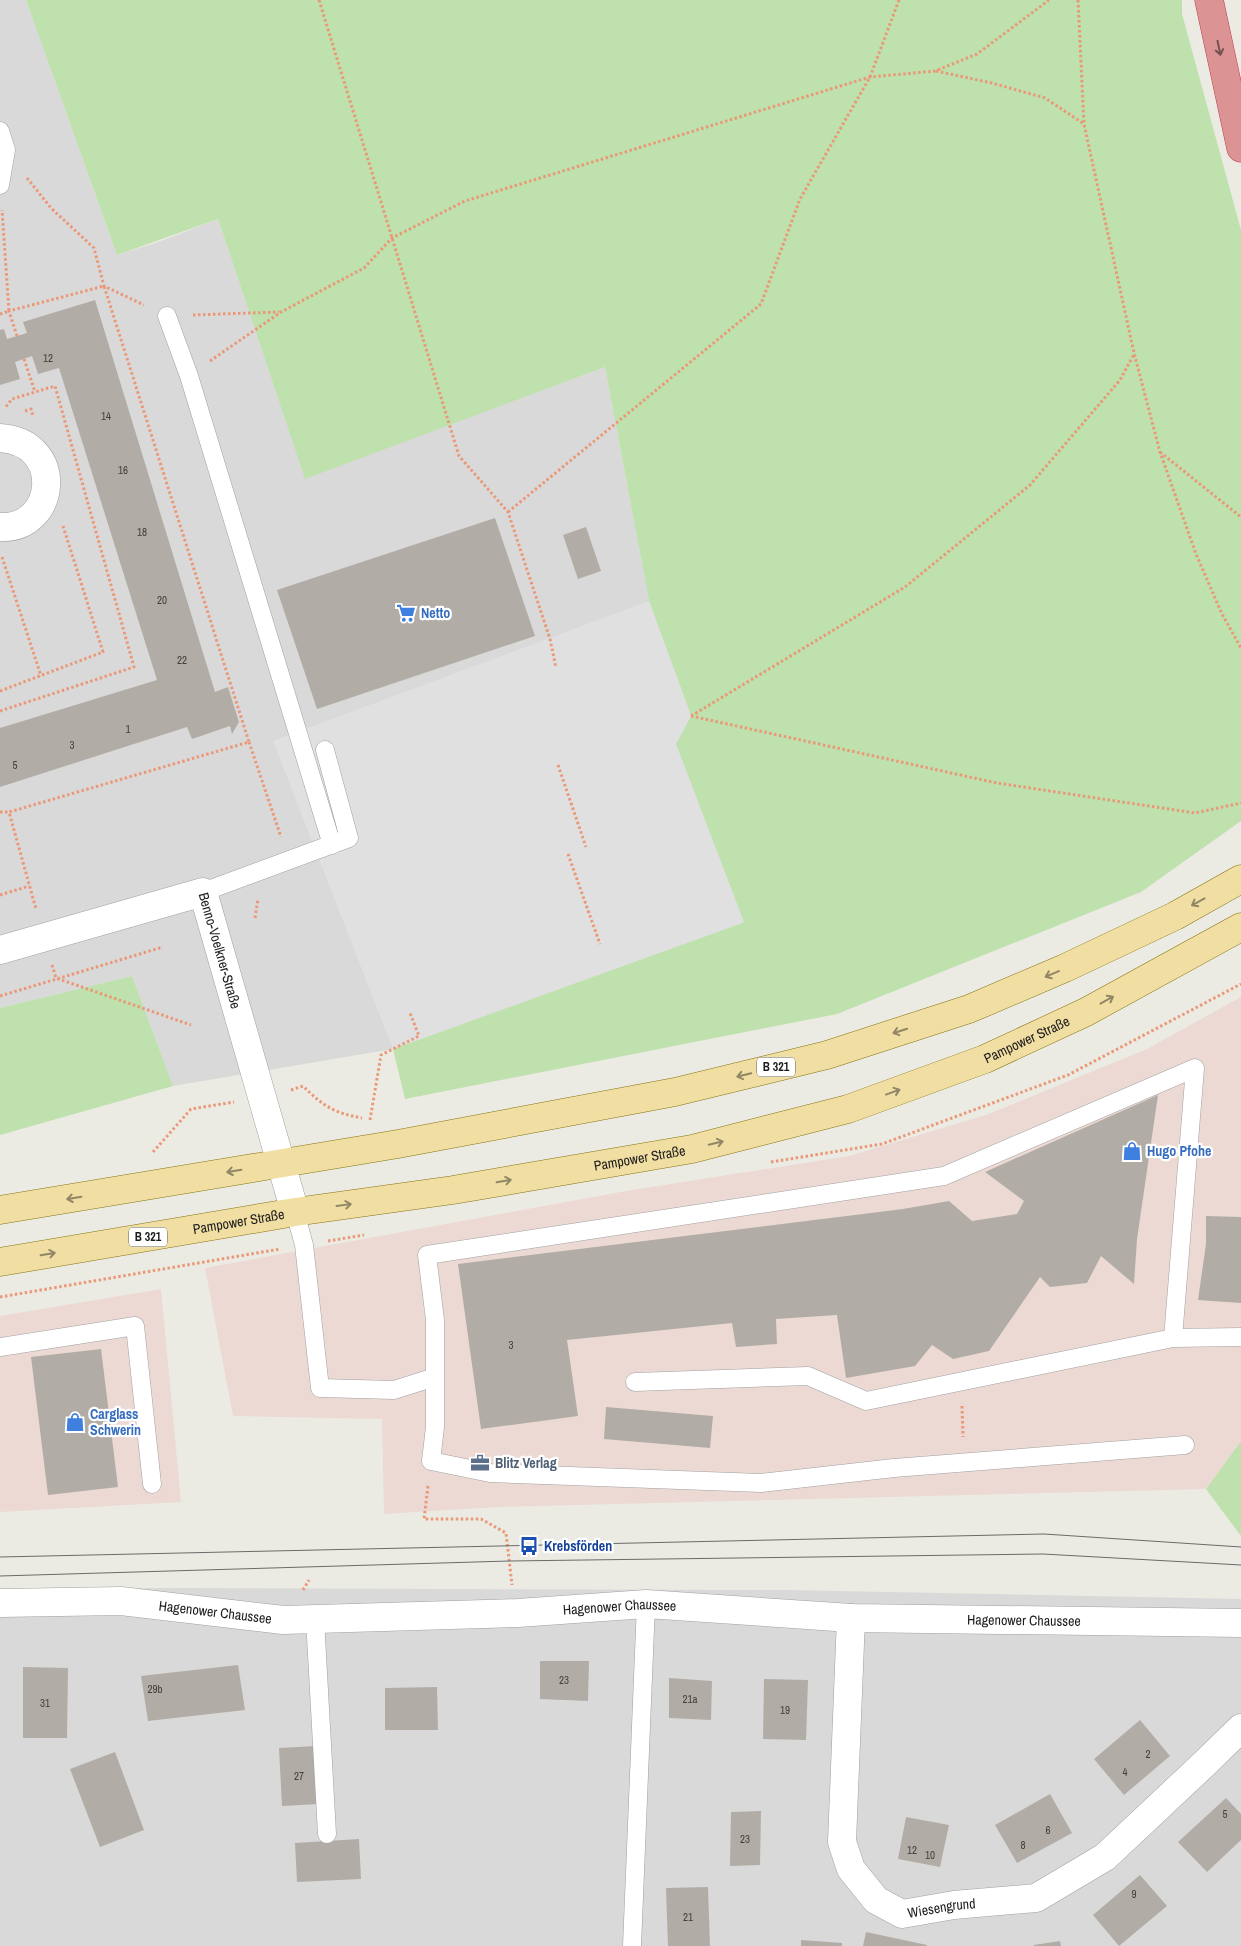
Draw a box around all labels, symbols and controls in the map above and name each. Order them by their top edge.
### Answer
one-way arrow [1215,39,1224,55]
house number: 12 [43,351,53,365]
house number: 14 [101,409,111,423]
house number: 16 [118,463,128,477]
house number: 18 [137,525,147,539]
house number: 20 [157,593,167,607]
supermarket icon: Netto [395,602,417,624]
place label: Netto [421,604,450,622]
house number: 22 [177,653,187,667]
house number: 1 [125,722,131,736]
house number: 3 [69,738,75,752]
house number: 5 [12,758,18,772]
street label: Benno-Voelkner-Straße [195,890,245,1011]
one-way arrow [1192,898,1206,908]
one-way arrow [1045,969,1060,979]
one-way arrow [1099,995,1113,1005]
street label: Pampower Straße [981,1012,1072,1067]
one-way arrow [893,1027,909,1036]
road number: B 321 [757,1058,795,1076]
one-way arrow [737,1071,753,1080]
one-way arrow [885,1087,901,1096]
one-way arrow [707,1137,723,1147]
shop icon: Hugo Pfohe [1121,1140,1143,1162]
street label: Pampower Straße [592,1141,687,1175]
place label: Hugo Pfohe [1147,1142,1211,1160]
one-way arrow [226,1167,242,1177]
one-way arrow [496,1175,512,1185]
one-way arrow [66,1194,82,1204]
one-way arrow [335,1200,351,1210]
street label: Pampower Straße [191,1205,286,1238]
road number: B 321 [129,1228,167,1246]
one-way arrow [40,1248,56,1258]
house number: 3 [508,1338,514,1352]
place label: Carglass Schwerin [90,1405,141,1439]
shop icon: Carglass Schwerin [64,1411,86,1433]
office icon: Blitz Verlag [469,1452,491,1474]
place label: Blitz Verlag [495,1454,557,1472]
bus stop icon: Krebsförden [518,1535,540,1557]
place label: Krebsförden [544,1537,612,1555]
street label: Hagenower Chaussee [562,1595,677,1619]
street label: Hagenower Chaussee [158,1597,273,1628]
street label: Hagenower Chaussee [967,1610,1081,1630]
house number: 23 [559,1673,569,1687]
house number: 29b [147,1682,163,1696]
house number: 21a [682,1692,698,1706]
house number: 31 [40,1696,50,1710]
house number: 19 [780,1703,790,1717]
house number: 2 [1145,1747,1151,1761]
house number: 4 [1122,1765,1128,1779]
house number: 27 [294,1769,304,1783]
house number: 5 [1222,1807,1228,1821]
house number: 6 [1045,1823,1051,1837]
house number: 23 [740,1832,750,1846]
house number: 8 [1020,1838,1026,1852]
house number: 12 [907,1843,917,1857]
house number: 10 [925,1848,935,1862]
house number: 9 [1131,1887,1137,1901]
street label: Wiesengrund [906,1894,976,1922]
house number: 21 [683,1910,693,1924]

